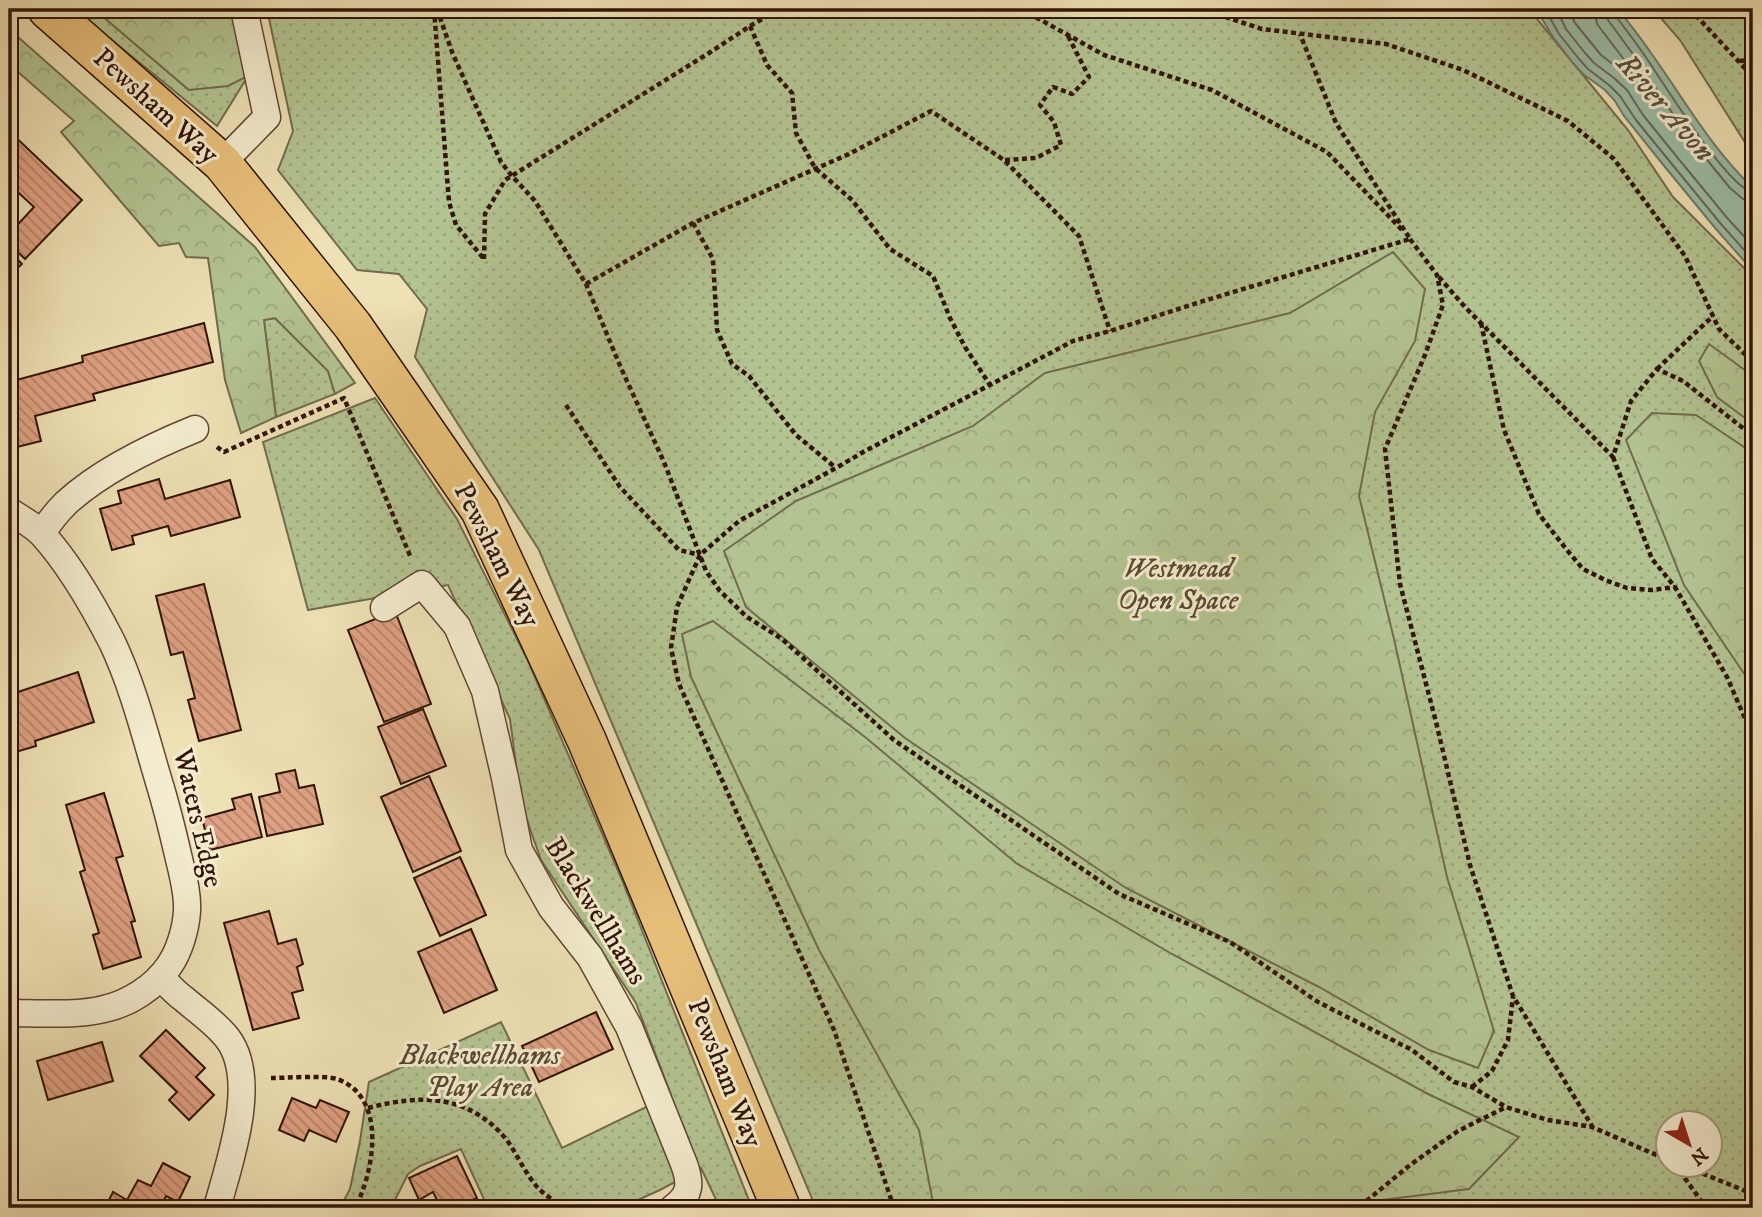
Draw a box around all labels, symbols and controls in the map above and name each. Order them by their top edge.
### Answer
street label: Pewsham Way [86,40,227,172]
water label: River Avon [1607,45,1722,170]
street label: Pewsham Way [446,477,549,634]
park label: Westmead Open Space [1118,551,1240,618]
street label: Waters Edge [165,744,231,891]
street label: Blackwellhams [537,831,655,991]
street label: Pewsham Way [679,994,771,1153]
park label: Blackwellhams Play Area [399,1038,561,1105]
north arrow [1654,1108,1724,1178]
text: N [1685,1142,1712,1170]

